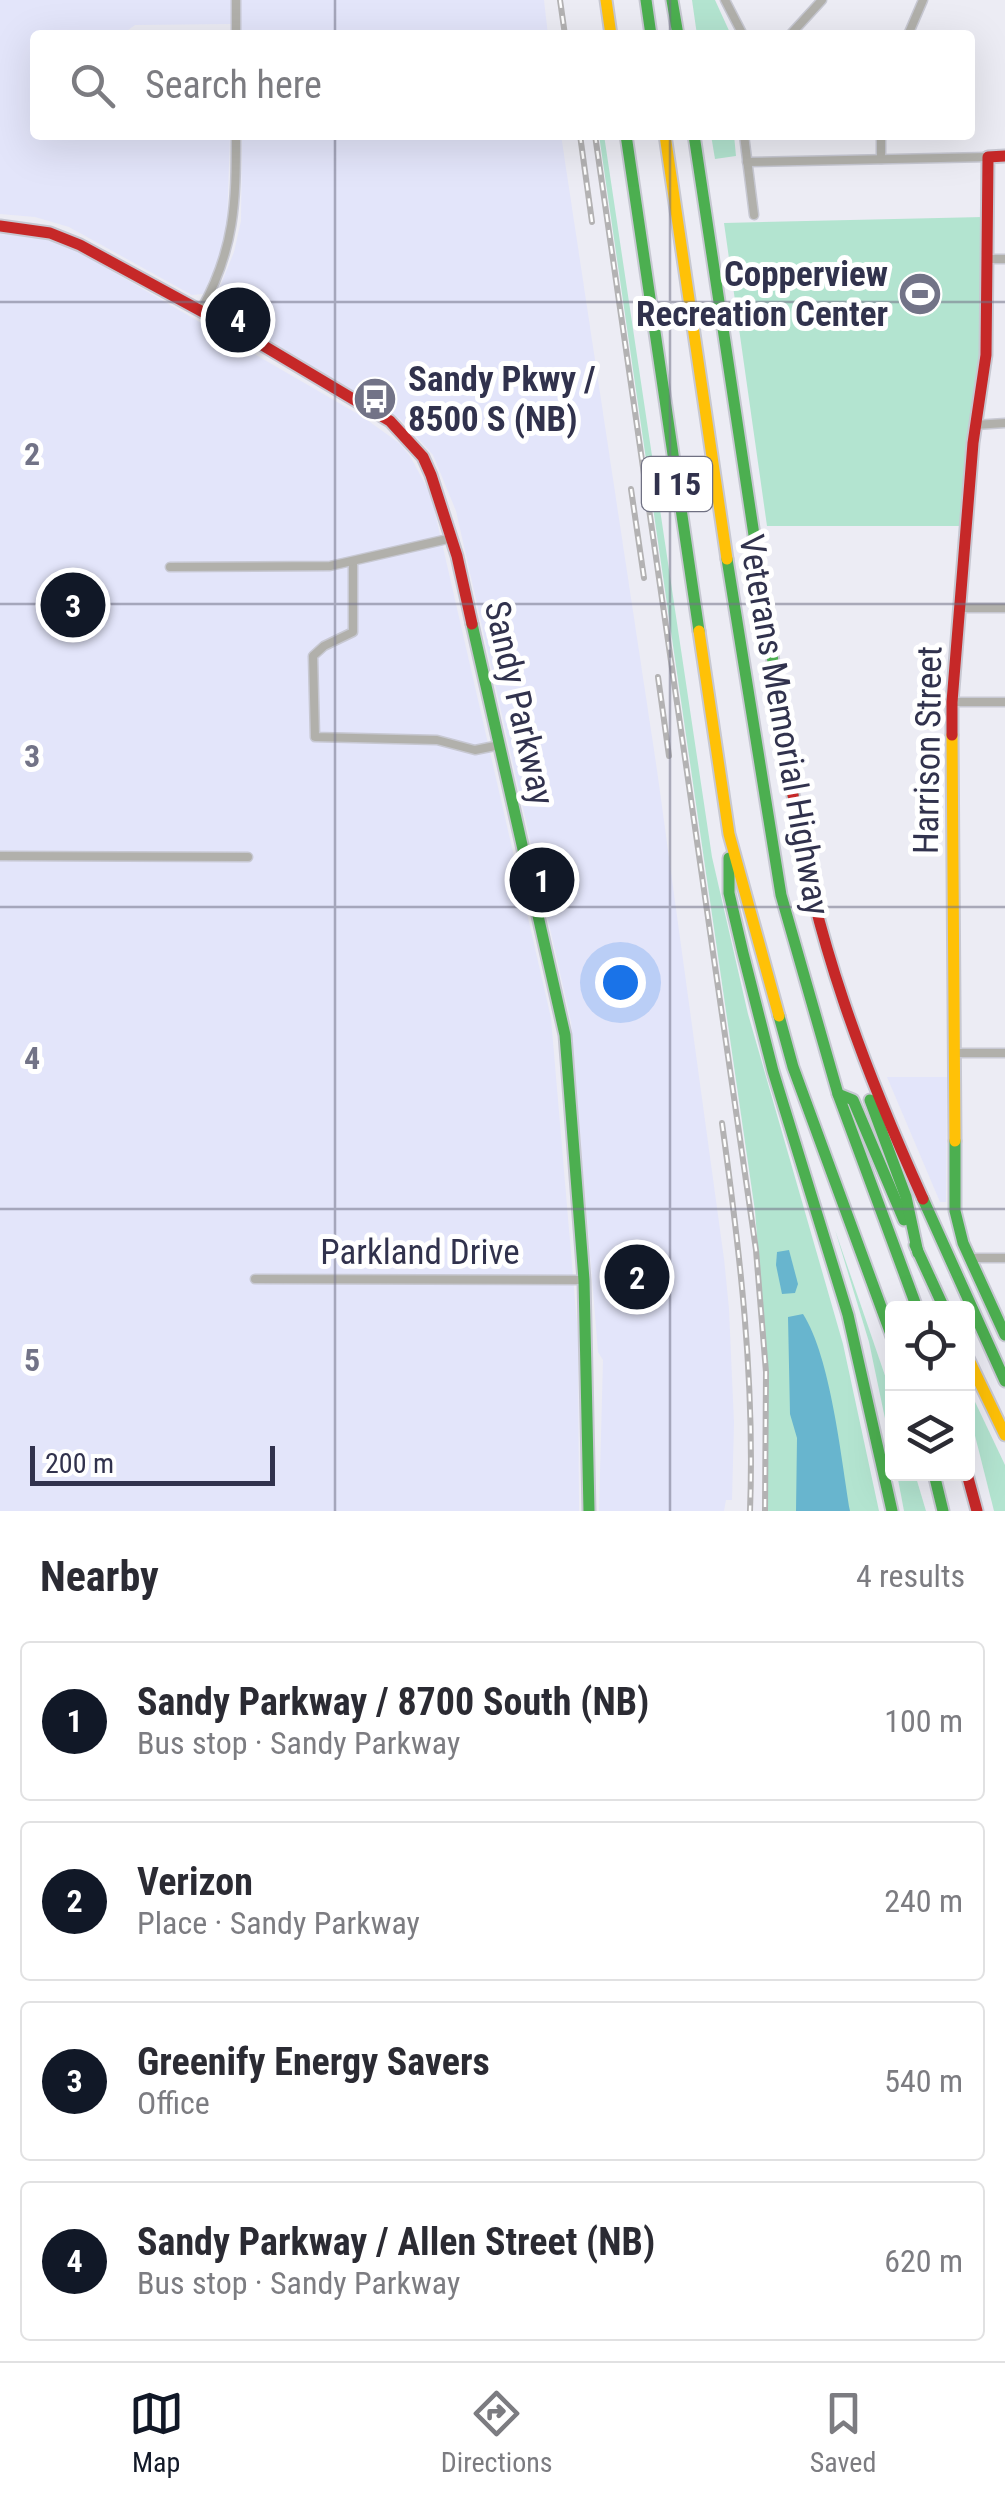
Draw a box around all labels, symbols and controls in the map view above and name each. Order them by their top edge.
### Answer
search box [30,30,975,140]
icon: search [65,58,120,113]
text: Search here [145,63,322,107]
place label: Copperview Recreation Center [636,254,888,335]
sports icon: Copperview Recreation Center [897,271,943,317]
pin: 4 [206,282,270,358]
place label: Sandy Pkwy / 8500 S (NB) [408,359,596,440]
bus stop icon: Sandy Pkwy / 8500 S (NB) [352,376,398,422]
text: 2 [24,435,40,473]
road number: I 15 [642,457,712,511]
street label: Veterans Memorial Highway [730,531,838,919]
pin: 3 [40,568,106,642]
street label: Sandy Parkway [476,597,562,809]
street label: Harrison Street [906,645,950,855]
text: 3 [24,737,40,775]
pin: 1 [510,842,574,918]
your location [595,957,646,1008]
text: 4 [24,1039,40,1077]
street label: Parkland Drive [320,1232,520,1273]
pin: 2 [604,1240,670,1314]
map controls [885,1301,975,1481]
button: locate [885,1301,975,1391]
text: 5 [24,1341,40,1379]
button: layers [885,1391,975,1481]
scale bar [30,1441,275,1486]
text: 200 m [45,1447,114,1480]
text: Nearby [40,1552,159,1601]
text: 4 results [856,1557,965,1595]
text: Sandy Parkway / 8700 South (NB) [137,1680,649,1724]
text: 1 [66,1702,83,1740]
text: 100 m [884,1702,963,1740]
text: Bus stop · Sandy Parkway [137,1724,460,1762]
text: Verizon [137,1860,253,1904]
text: 2 [66,1882,83,1920]
text: 240 m [884,1882,963,1920]
text: Place · Sandy Parkway [137,1904,420,1942]
text: Greenify Energy Savers [137,2040,490,2084]
text: 3 [66,2062,83,2100]
text: 540 m [884,2062,963,2100]
text: Office [137,2084,210,2122]
text: Sandy Parkway / Allen Street (NB) [137,2220,655,2264]
text: 4 [66,2242,83,2280]
text: 620 m [884,2242,963,2280]
text: Bus stop · Sandy Parkway [137,2264,460,2302]
tab: Map [129,2386,184,2479]
tab: Directions [441,2386,553,2479]
tab: Saved [810,2386,876,2479]

